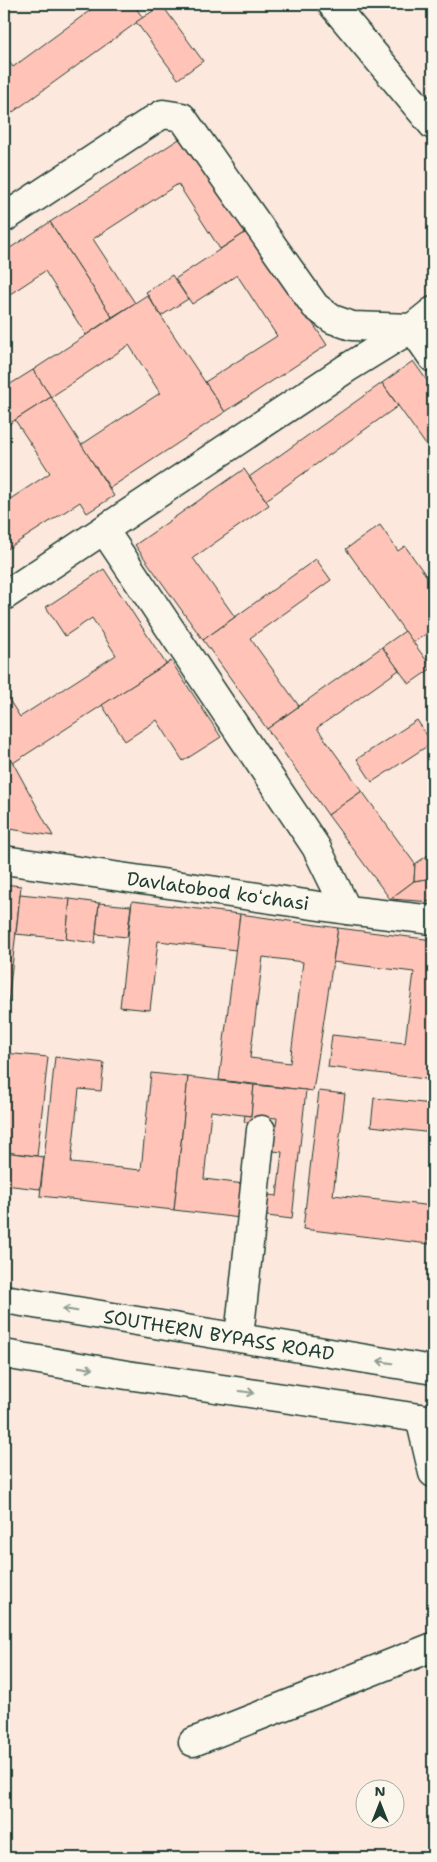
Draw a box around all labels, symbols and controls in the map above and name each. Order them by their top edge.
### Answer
street label: Davlatobod koʻchasi [125,866,311,916]
street label: SOUTHERN BYPASS ROAD [102,1303,336,1366]
one-way arrow [62,1304,78,1314]
one-way arrow [378,1357,394,1367]
one-way arrow [78,1363,94,1373]
one-way arrow [239,1388,255,1398]
north arrow [354,1780,404,1830]
text: N [374,1782,386,1800]

